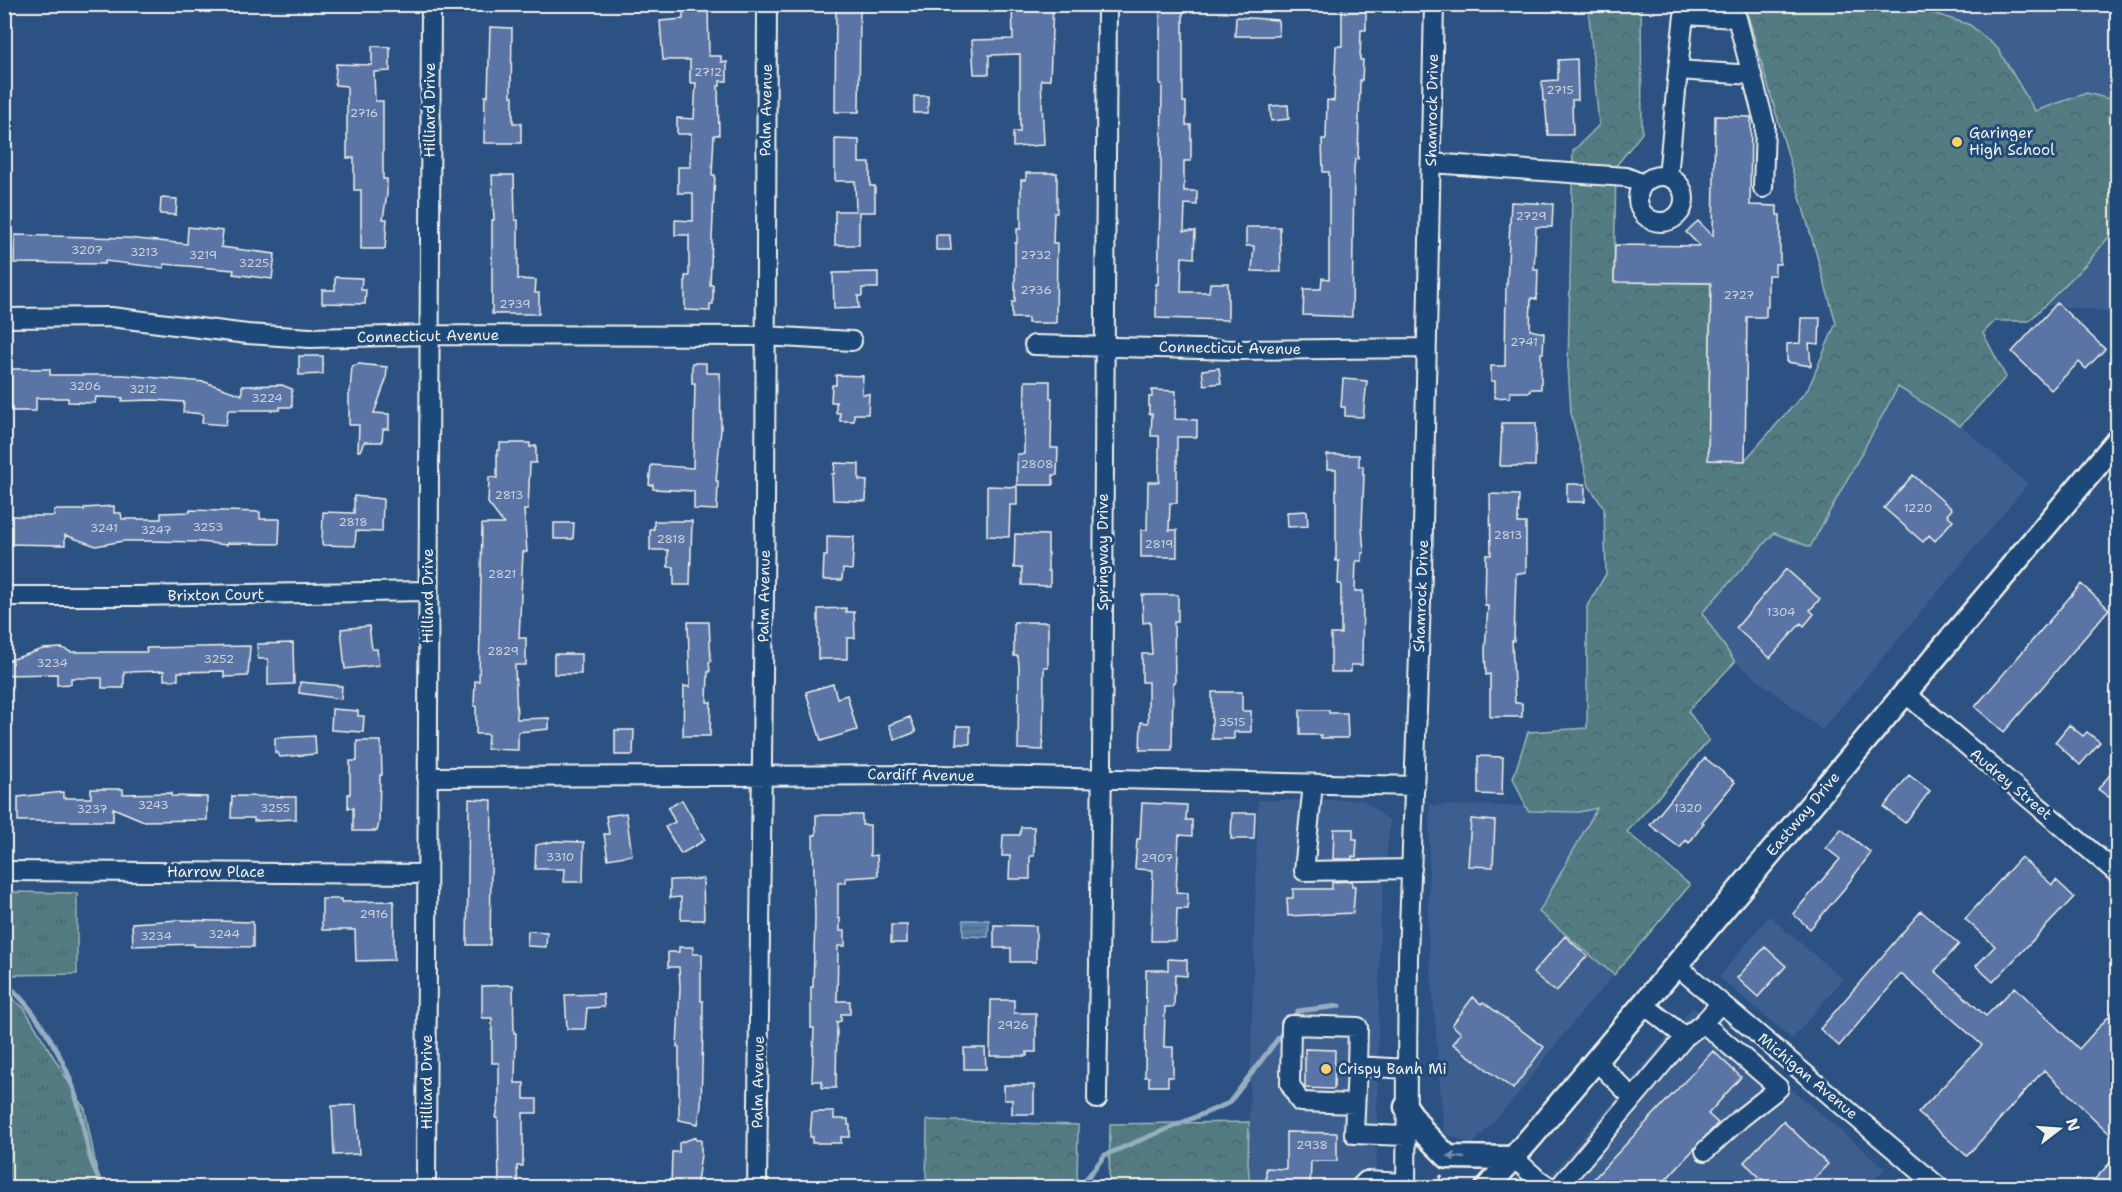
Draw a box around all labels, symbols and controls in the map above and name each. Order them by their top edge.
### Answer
street label: Shamrock Drive [1421,53,1443,167]
street label: Hilliard Drive [420,63,440,157]
street label: Palm Avenue [755,63,777,157]
house number: 2712 [694,64,722,80]
house number: 2715 [1546,82,1574,98]
house number: 2716 [350,105,378,121]
place label: Garinger High School [1969,123,2055,160]
marker: Garinger High School [1950,135,1964,149]
house number: 2729 [1515,208,1547,224]
house number: 3207 [71,242,103,258]
house number: 3213 [130,244,158,260]
house number: 3219 [189,247,217,263]
house number: 2732 [1020,247,1052,263]
house number: 3225 [239,255,269,271]
house number: 2736 [1020,282,1052,298]
house number: 2727 [1724,287,1754,303]
house number: 2739 [499,296,531,312]
street label: Connecticut Avenue [357,325,499,347]
house number: 2741 [1510,334,1538,350]
street label: Connecticut Avenue [1159,337,1301,359]
house number: 3206 [69,378,101,394]
house number: 3212 [129,381,157,397]
house number: 3224 [251,390,283,406]
house number: 2808 [1021,456,1053,472]
house number: 2813 [495,487,523,503]
street label: Springway Drive [1093,493,1113,611]
house number: 1220 [1904,500,1932,516]
house number: 2818 [338,514,368,530]
house number: 3253 [193,519,223,535]
house number: 3241 [90,520,118,536]
house number: 3247 [140,522,172,538]
house number: 2813 [1494,527,1522,543]
house number: 2818 [656,531,686,547]
house number: 2819 [1145,536,1173,552]
street label: Shamrock Drive [1409,539,1433,653]
street label: Hilliard Drive [418,549,438,643]
street label: Palm Avenue [753,549,775,643]
house number: 2821 [488,566,516,582]
street label: Brixton Court [168,584,264,606]
house number: 1304 [1766,604,1796,620]
house number: 2829 [487,643,519,659]
house number: 3252 [204,651,234,667]
house number: 3234 [36,655,68,671]
house number: 3515 [1218,714,1246,730]
street label: Audrey Street [1966,744,2056,824]
street label: Cardiff Avenue [867,764,975,786]
street label: Eastway Drive [1762,768,1844,860]
house number: 3243 [137,797,169,813]
house number: 3255 [260,800,290,816]
house number: 1320 [1674,800,1702,816]
house number: 3237 [76,801,108,817]
house number: 3310 [546,849,574,865]
house number: 2907 [1141,850,1173,866]
street label: Harrow Place [167,862,265,882]
house number: 2916 [360,906,388,922]
house number: 3244 [208,926,240,942]
house number: 3234 [140,928,172,944]
house number: 2926 [997,1017,1029,1033]
street label: Michigan Avenue [1754,1028,1862,1124]
street label: Hilliard Drive [417,1035,437,1129]
street label: Palm Avenue [747,1035,769,1129]
place label: Crispy Banh Mi [1338,1059,1447,1079]
marker: Crispy Banh Mi [1319,1062,1333,1076]
north arrow [2029,1099,2089,1159]
text: N [2061,1116,2085,1134]
house number: 2938 [1296,1137,1328,1153]
one-way arrow [1446,1152,1465,1162]

